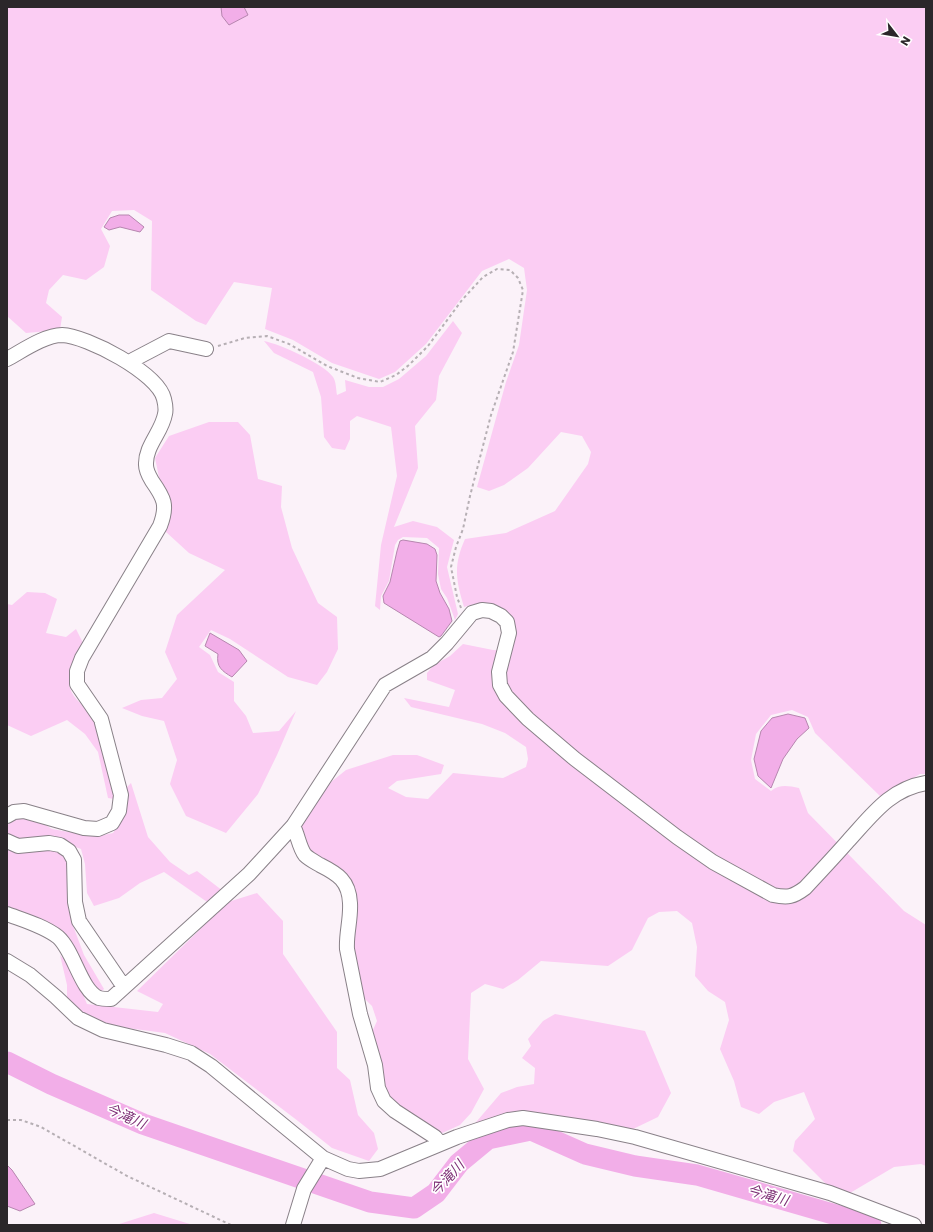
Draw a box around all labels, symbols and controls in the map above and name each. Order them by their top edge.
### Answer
north arrow [877,16,917,56]
text: N [897,33,915,49]
water label: 今滝川 [103,1098,151,1134]
water label: 今滝川 [425,1154,470,1200]
water label: 今滝川 [745,1180,793,1211]

